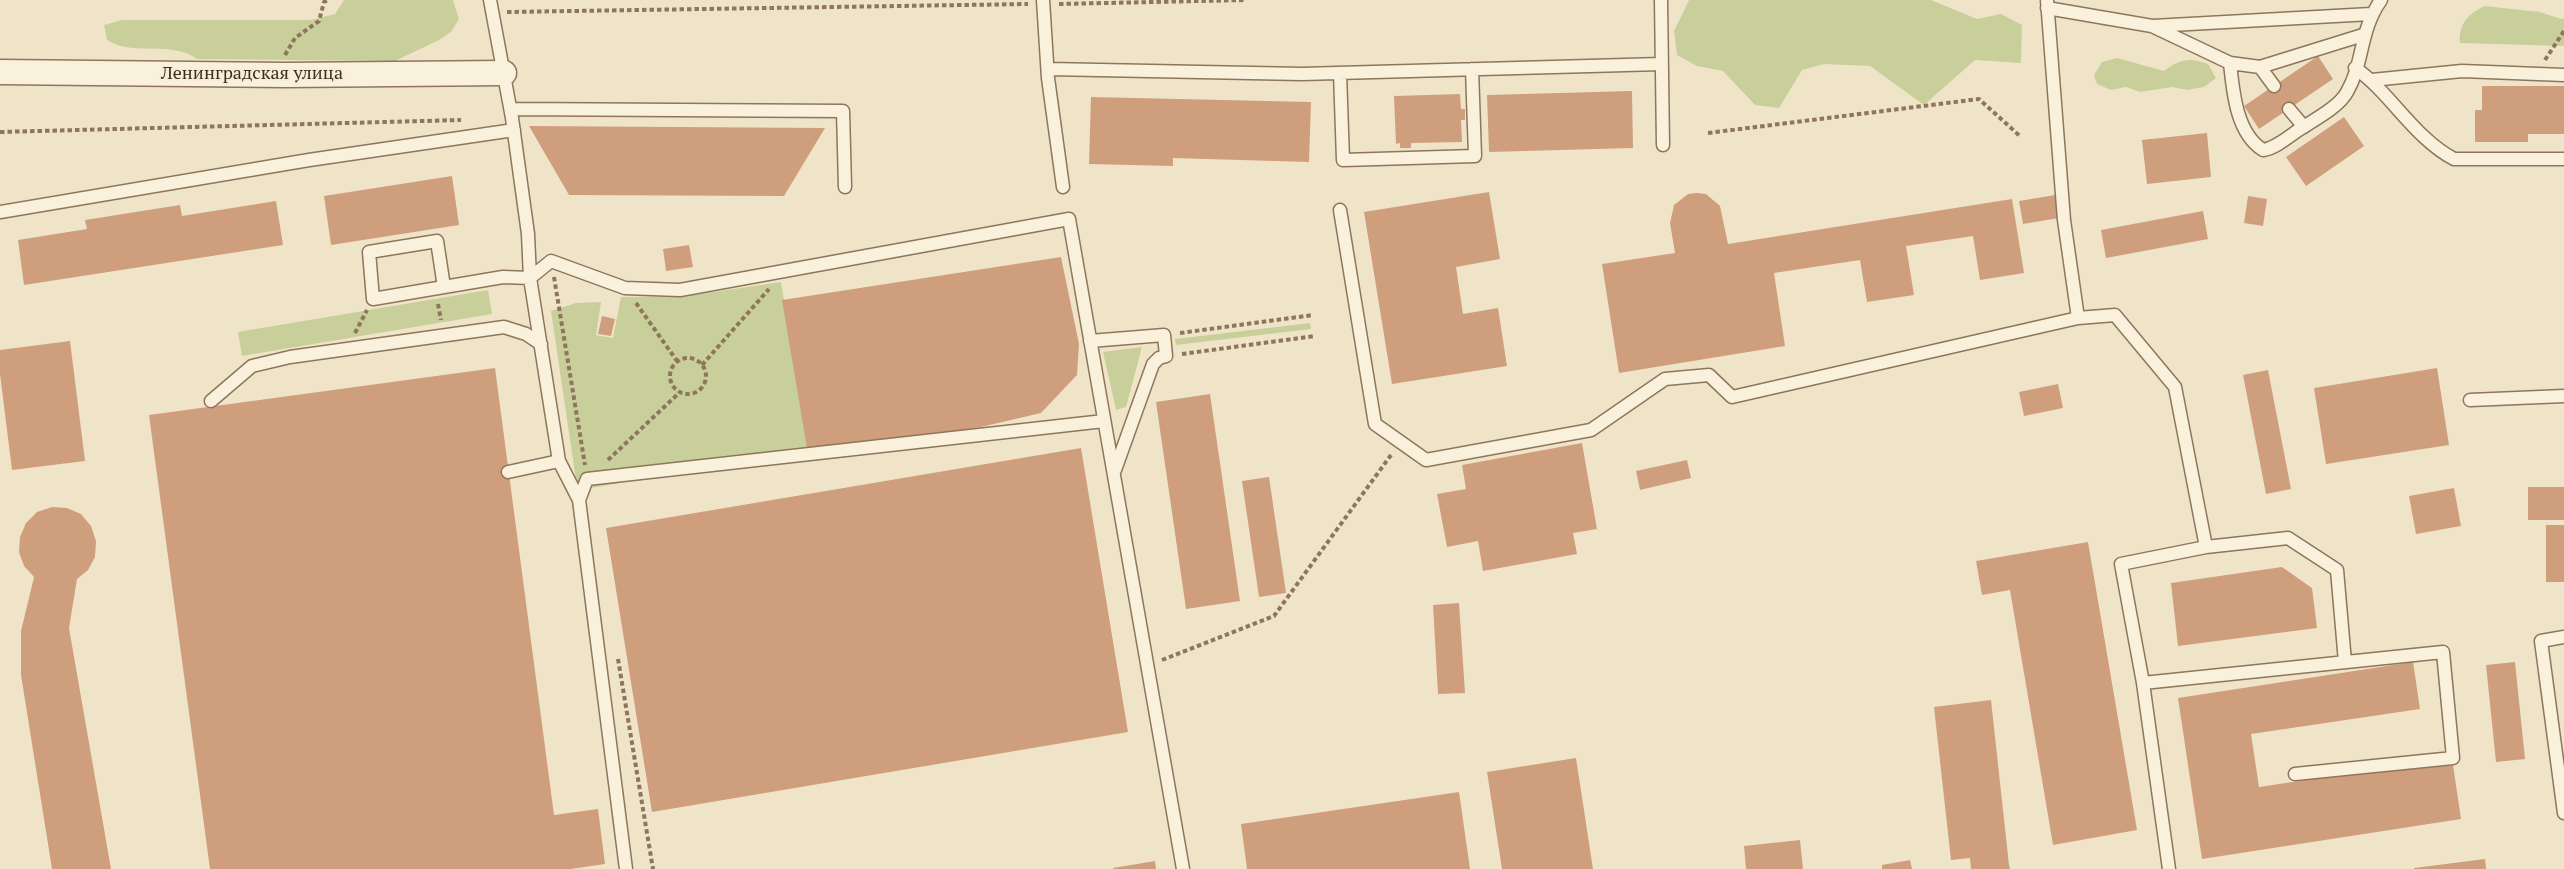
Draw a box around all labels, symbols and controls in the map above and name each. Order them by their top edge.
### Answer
street label: Ленинградская улица [161,63,343,85]

